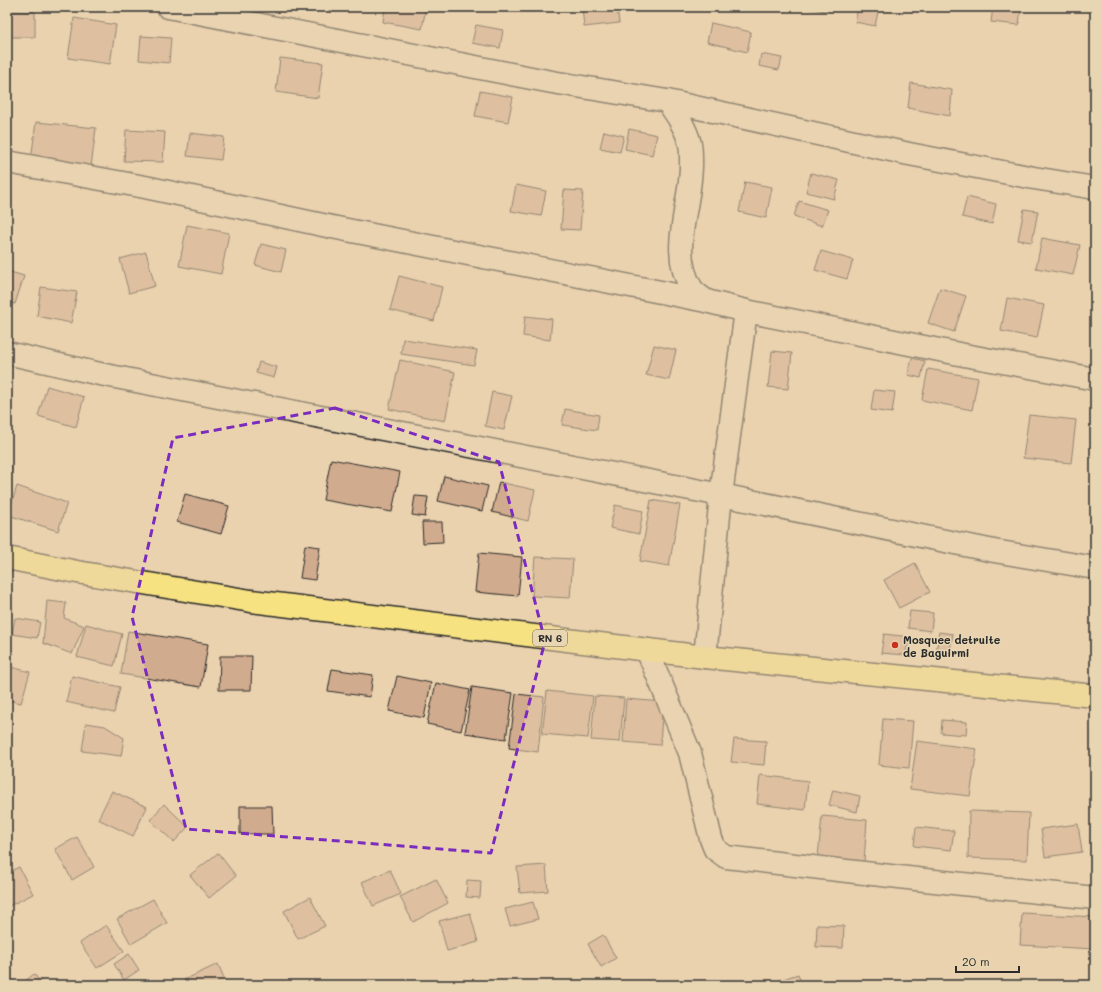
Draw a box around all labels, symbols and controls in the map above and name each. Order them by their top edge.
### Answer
road number: RN 6 [533,630,567,646]
place label: Mosquee detruite de Baguirmi [903,632,1001,660]
marker: Mosquee detruite de Baguirmi [890,640,900,650]
scale bar [956,948,1019,974]
text: 20 m [962,953,990,969]

